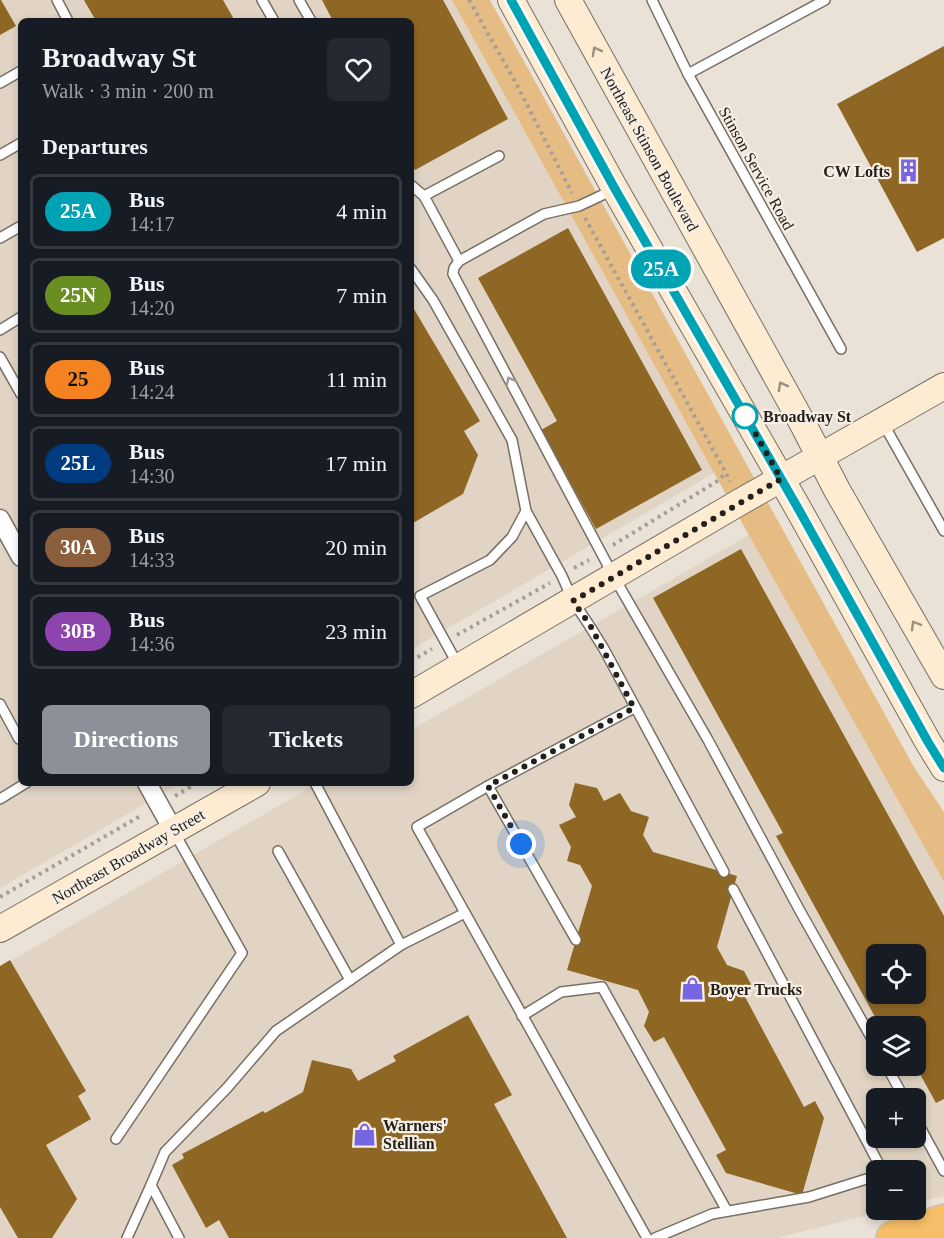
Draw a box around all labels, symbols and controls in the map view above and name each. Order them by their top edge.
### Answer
button: heart [327,38,390,101]
text: Broadway St [42,42,196,73]
one-way arrow [592,47,603,57]
street label: Northeast Stinson Boulevard [597,64,702,234]
text: Walk · 3 min · 200 m [42,80,214,102]
street label: Stinson Service Road [716,104,797,233]
text: Departures [42,134,148,159]
building icon: CW Lofts [895,158,921,184]
place label: CW Lofts [823,163,890,180]
text: Bus [129,187,164,212]
text: 25A [60,199,96,223]
text: 4 min [336,199,387,224]
text: 14:17 [129,213,175,235]
line badge: 25A [626,250,696,288]
text: 25A [643,257,679,281]
text: Bus [129,271,164,296]
text: 25N [60,283,96,307]
text: 7 min [336,283,387,308]
text: 14:20 [129,297,175,319]
text: Bus [129,355,164,380]
text: 25 [68,367,89,391]
text: 11 min [326,367,387,392]
one-way arrow [506,377,517,387]
text: 14:24 [129,381,175,403]
one-way arrow [778,382,789,393]
marker: Broadway St [732,403,758,429]
place label: Broadway St [763,408,852,426]
text: Bus [129,439,164,464]
text: 25L [60,451,96,475]
text: 17 min [325,451,387,476]
text: 14:30 [129,465,175,487]
text: Bus [129,523,164,548]
text: 30A [60,535,96,559]
text: 20 min [325,535,387,560]
text: 14:33 [129,549,175,571]
text: Bus [129,607,164,632]
text: 30B [60,619,96,643]
text: 23 min [325,619,387,644]
one-way arrow [911,621,922,631]
text: 14:36 [129,633,175,655]
button: Directions [42,705,210,774]
button: Tickets [222,705,390,774]
street label: Northeast Broadway Street [49,805,209,908]
your location [506,829,536,859]
map controls [866,944,926,1220]
button: locate [866,944,926,1004]
shop icon: Boyer Trucks [679,976,705,1002]
place label: Boyer Trucks [710,981,802,999]
button: layers [866,1016,926,1076]
button: + [866,1088,926,1148]
place label: Warners' Stellian [383,1117,447,1152]
shop icon: Warners' Stellian [352,1121,378,1147]
button: − [866,1160,926,1220]

